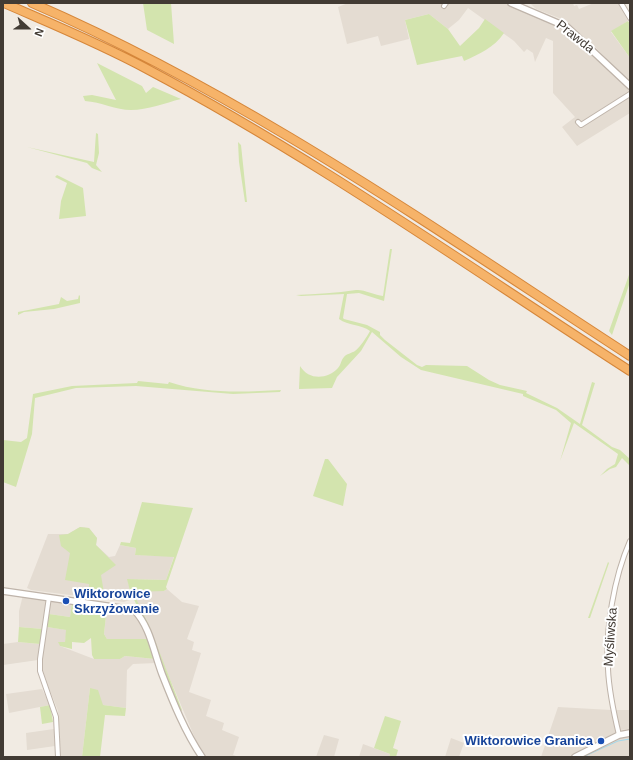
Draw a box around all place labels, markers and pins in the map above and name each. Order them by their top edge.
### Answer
place label: Wiktorowice Skrzyżowanie [74,586,159,617]
marker: Wiktorowice Skrzyżowanie [61,596,71,606]
place label: Wiktorowice Granica [465,733,593,749]
marker: Wiktorowice Granica [596,736,606,746]

